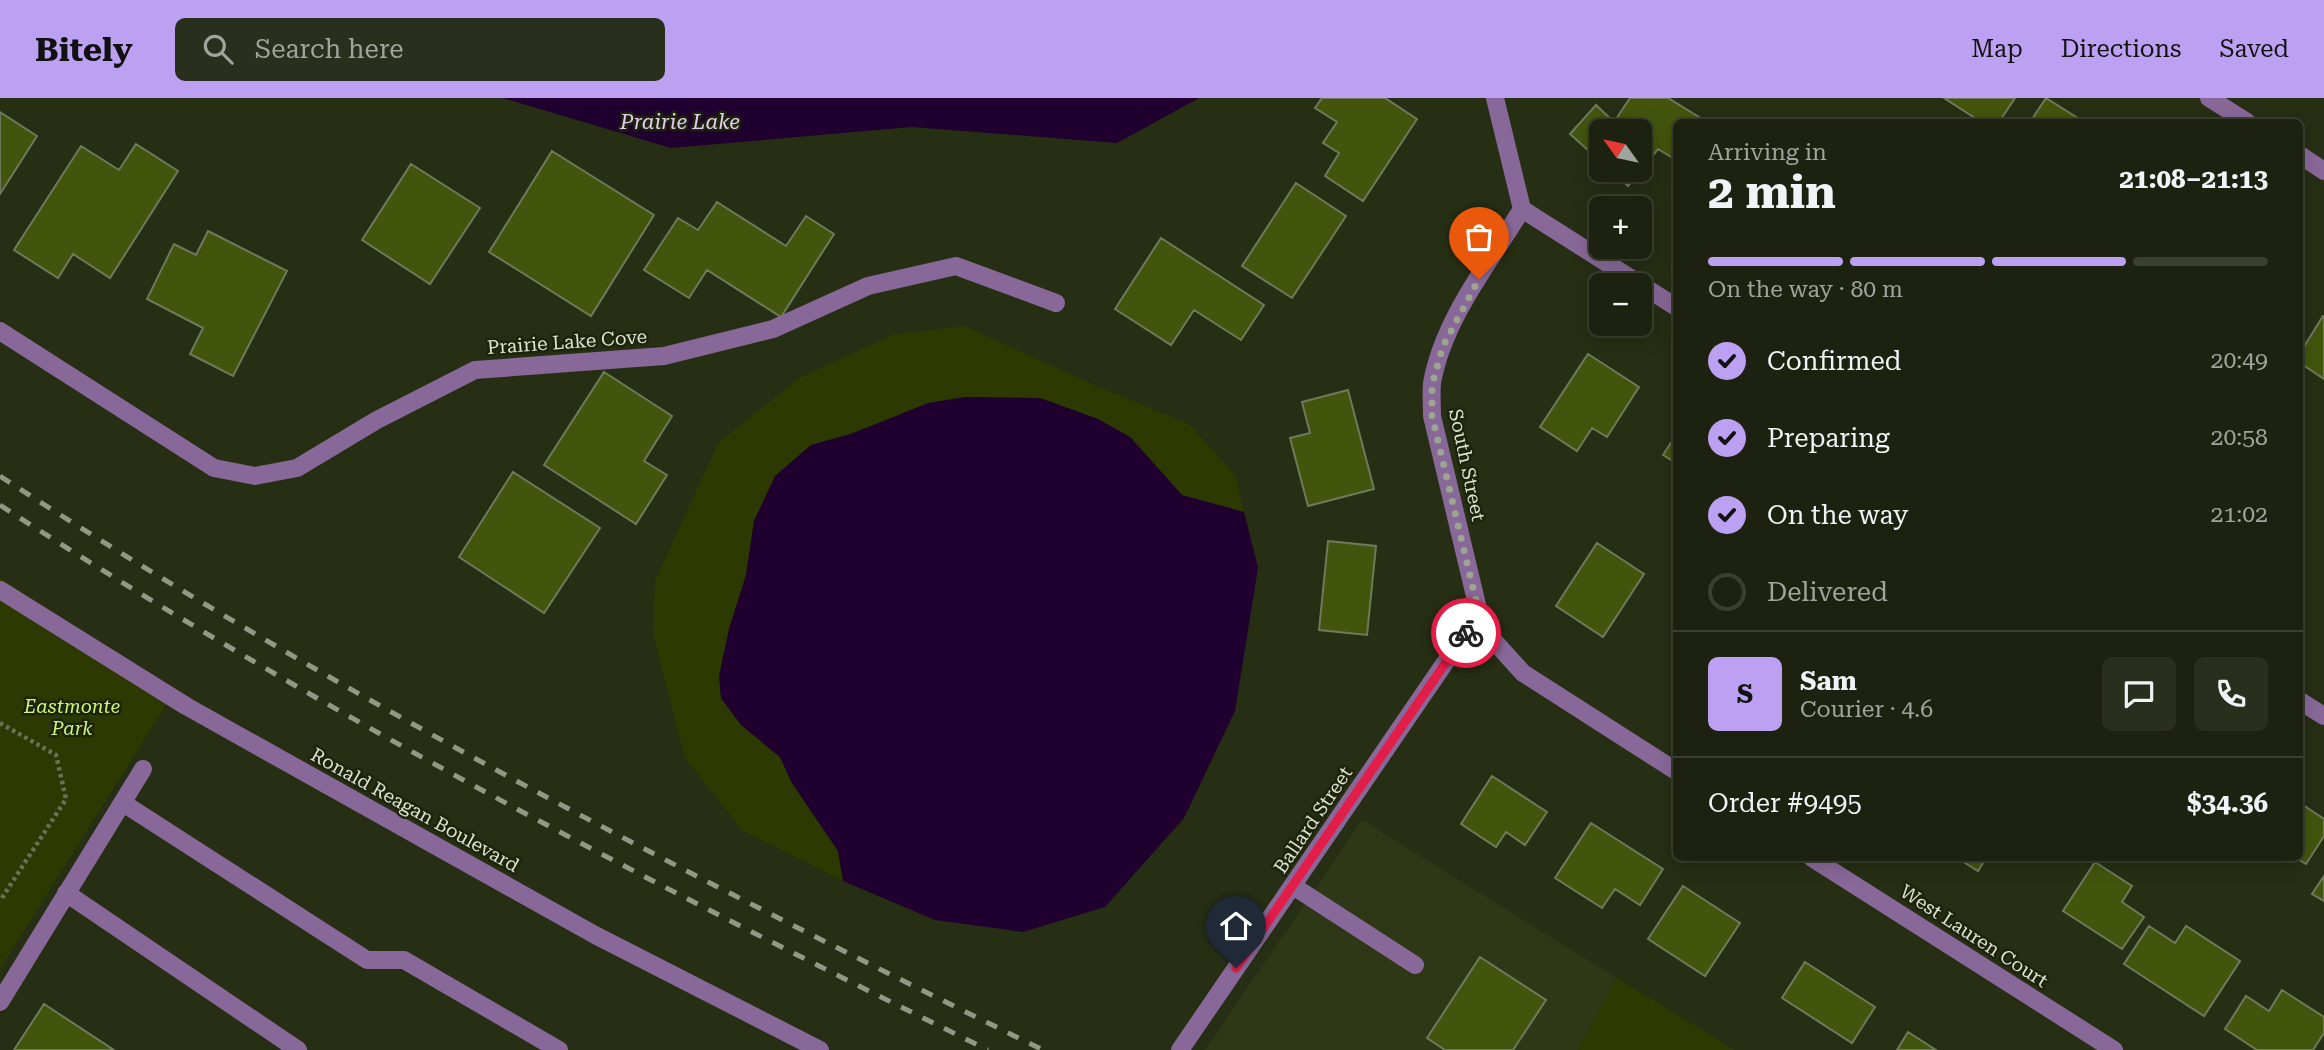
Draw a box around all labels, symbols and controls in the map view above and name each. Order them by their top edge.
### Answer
search box [175,18,665,81]
text: Bitely [35,30,133,69]
icon: search [199,30,237,68]
text: Search here [255,34,404,64]
text: Map [1971,35,2023,63]
text: Directions [2061,35,2181,63]
text: Saved [2219,35,2289,63]
water label: Prairie Lake [619,110,740,134]
north arrow [1589,119,1652,182]
map controls [1589,119,1652,336]
text: Arriving in [1708,139,1827,166]
text: 21:08–21:13 [2119,164,2268,194]
text: 2 min [1708,165,1836,219]
button: + [1589,196,1652,259]
pin [1449,207,1509,279]
icon: bag [1460,218,1498,256]
button: − [1589,273,1652,336]
text: On the way · 80 m [1708,276,1903,303]
street label: Prairie Lake Cove [486,325,648,359]
icon: check [1708,342,1746,380]
text: Confirmed [1767,346,1902,376]
text: 20:49 [2211,347,2268,374]
street label: South Street [1444,407,1490,523]
icon: check [1708,419,1746,457]
text: Preparing [1767,423,1890,453]
text: 20:58 [2211,424,2268,451]
icon: check [1708,496,1746,534]
text: On the way [1767,500,1908,530]
text: 21:02 [2211,501,2268,528]
text: Delivered [1767,577,1888,607]
courier [1431,598,1501,668]
icon: bike [1447,614,1485,652]
button: chat [2102,657,2176,731]
button: phone [2194,657,2268,731]
text: Sam [1800,666,1857,696]
text: S [1737,679,1753,709]
park label: Eastmonte Park [23,695,120,740]
text: Courier · 4.6 [1800,696,1933,723]
street label: Ronald Reagan Boulevard [307,743,523,877]
street label: Ballard Street [1269,762,1357,878]
text: Order #9495 [1708,788,1862,818]
text: $34.36 [2187,788,2268,818]
street label: West Lauren Court [1896,880,2052,992]
pin [1206,896,1266,968]
icon: home [1217,907,1255,945]

